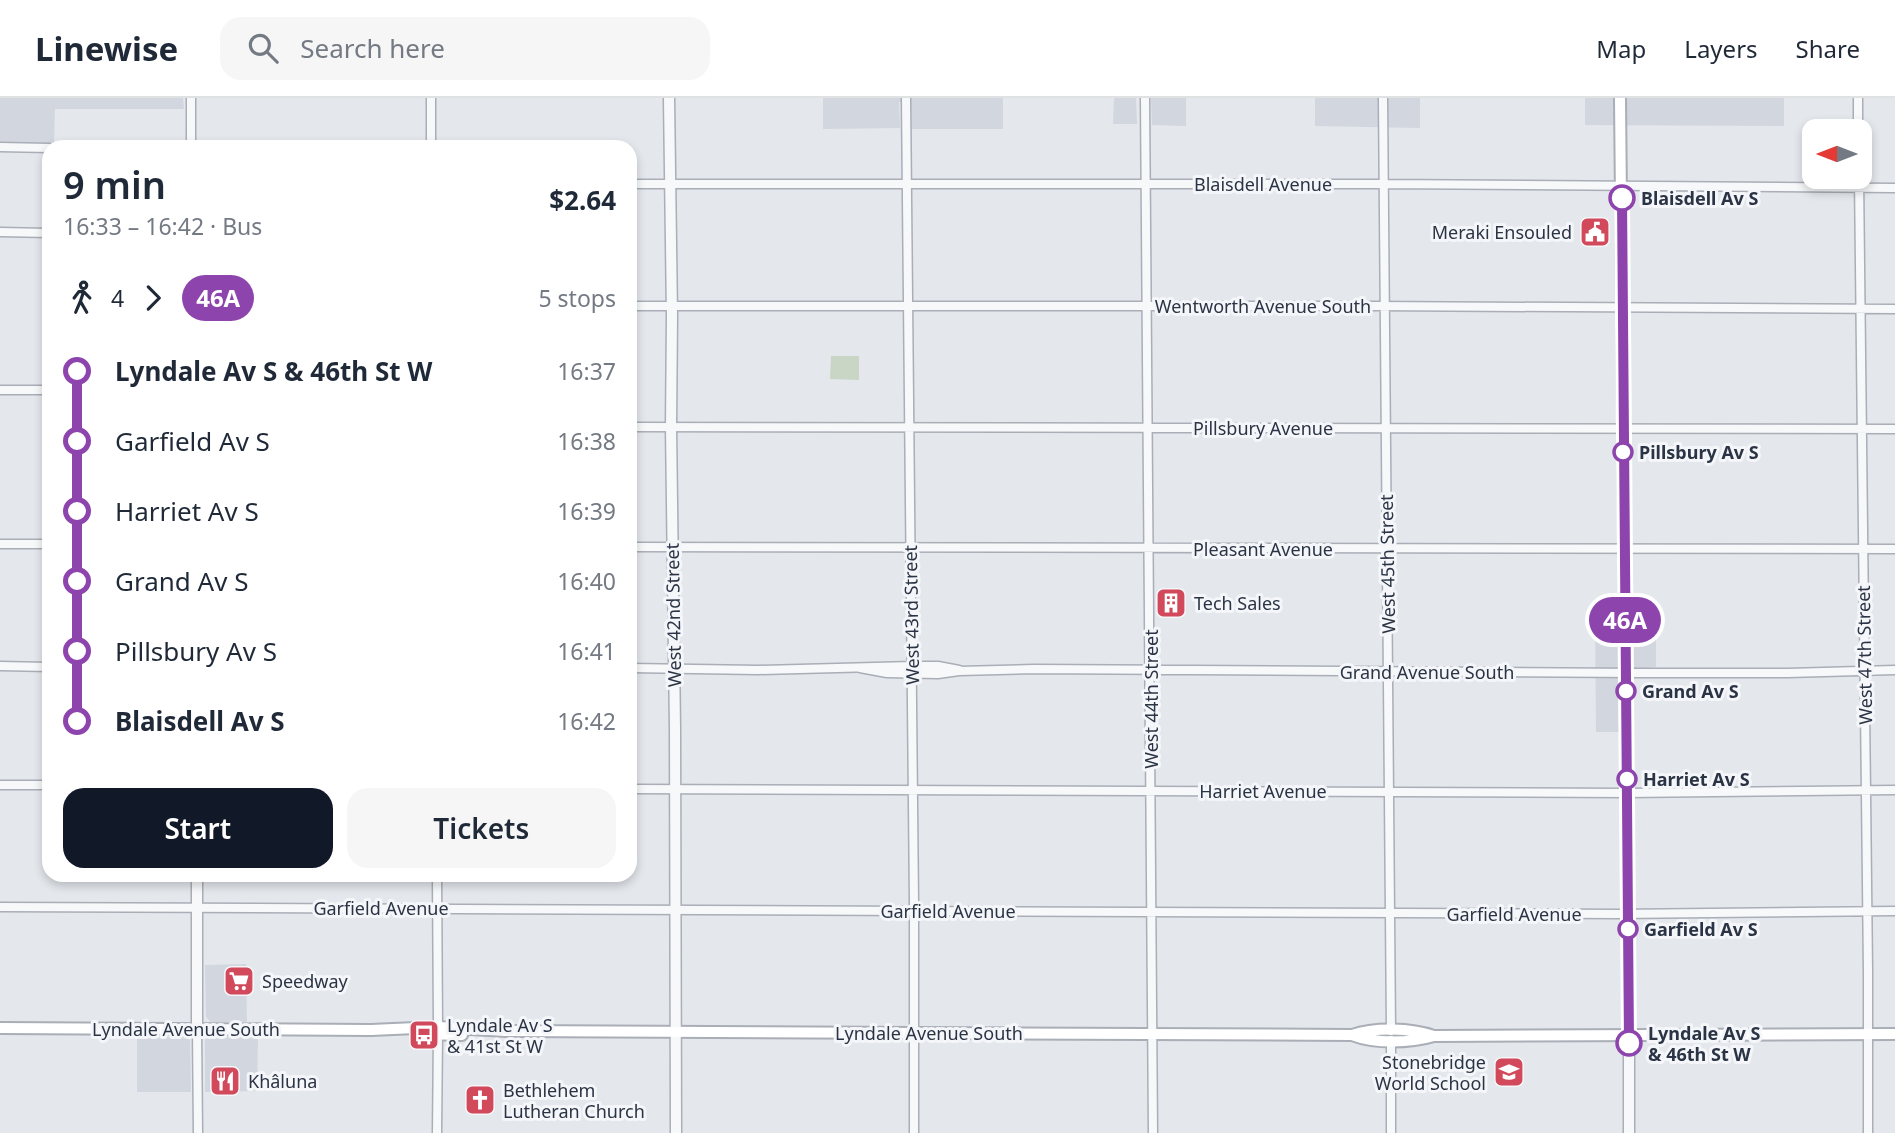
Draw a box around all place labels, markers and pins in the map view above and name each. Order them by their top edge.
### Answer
marker: Blaisdell Av S [1609,185,1635,211]
place label: Blaisdell Av S [1641,186,1758,210]
public building icon: Meraki Ensouled [1578,215,1612,249]
place label: Meraki Ensouled [1432,220,1572,244]
place label: Pillsbury Av S [1639,440,1759,464]
marker: Pillsbury Av S [1613,442,1633,462]
building icon: Tech Sales [1154,586,1188,620]
place label: Tech Sales [1194,591,1281,615]
place label: Grand Av S [1642,679,1739,703]
marker: Grand Av S [1616,681,1636,701]
place label: Harriet Av S [1643,767,1750,791]
marker: Harriet Av S [1617,769,1637,789]
place label: Garfield Av S [1644,917,1758,941]
marker: Garfield Av S [1618,919,1638,939]
supermarket icon: Speedway [222,964,256,998]
place label: Speedway [262,969,349,993]
place label: Lyndale Av S & 41st St W [447,1013,553,1058]
bus stop icon: Lyndale Av S & 41st St W [407,1018,441,1052]
place label: Lyndale Av S & 46th St W [1648,1021,1760,1066]
marker: Lyndale Av S & 46th St W [1616,1030,1642,1056]
place label: Stonebridge World School [1375,1050,1486,1095]
school or university icon: Stonebridge World School [1492,1055,1526,1089]
restaurant icon: Khâluna [208,1064,242,1098]
place label: Khâluna [248,1069,317,1093]
place label: Bethlehem Lutheran Church [503,1078,645,1123]
church icon: Bethlehem Lutheran Church [463,1083,497,1117]

